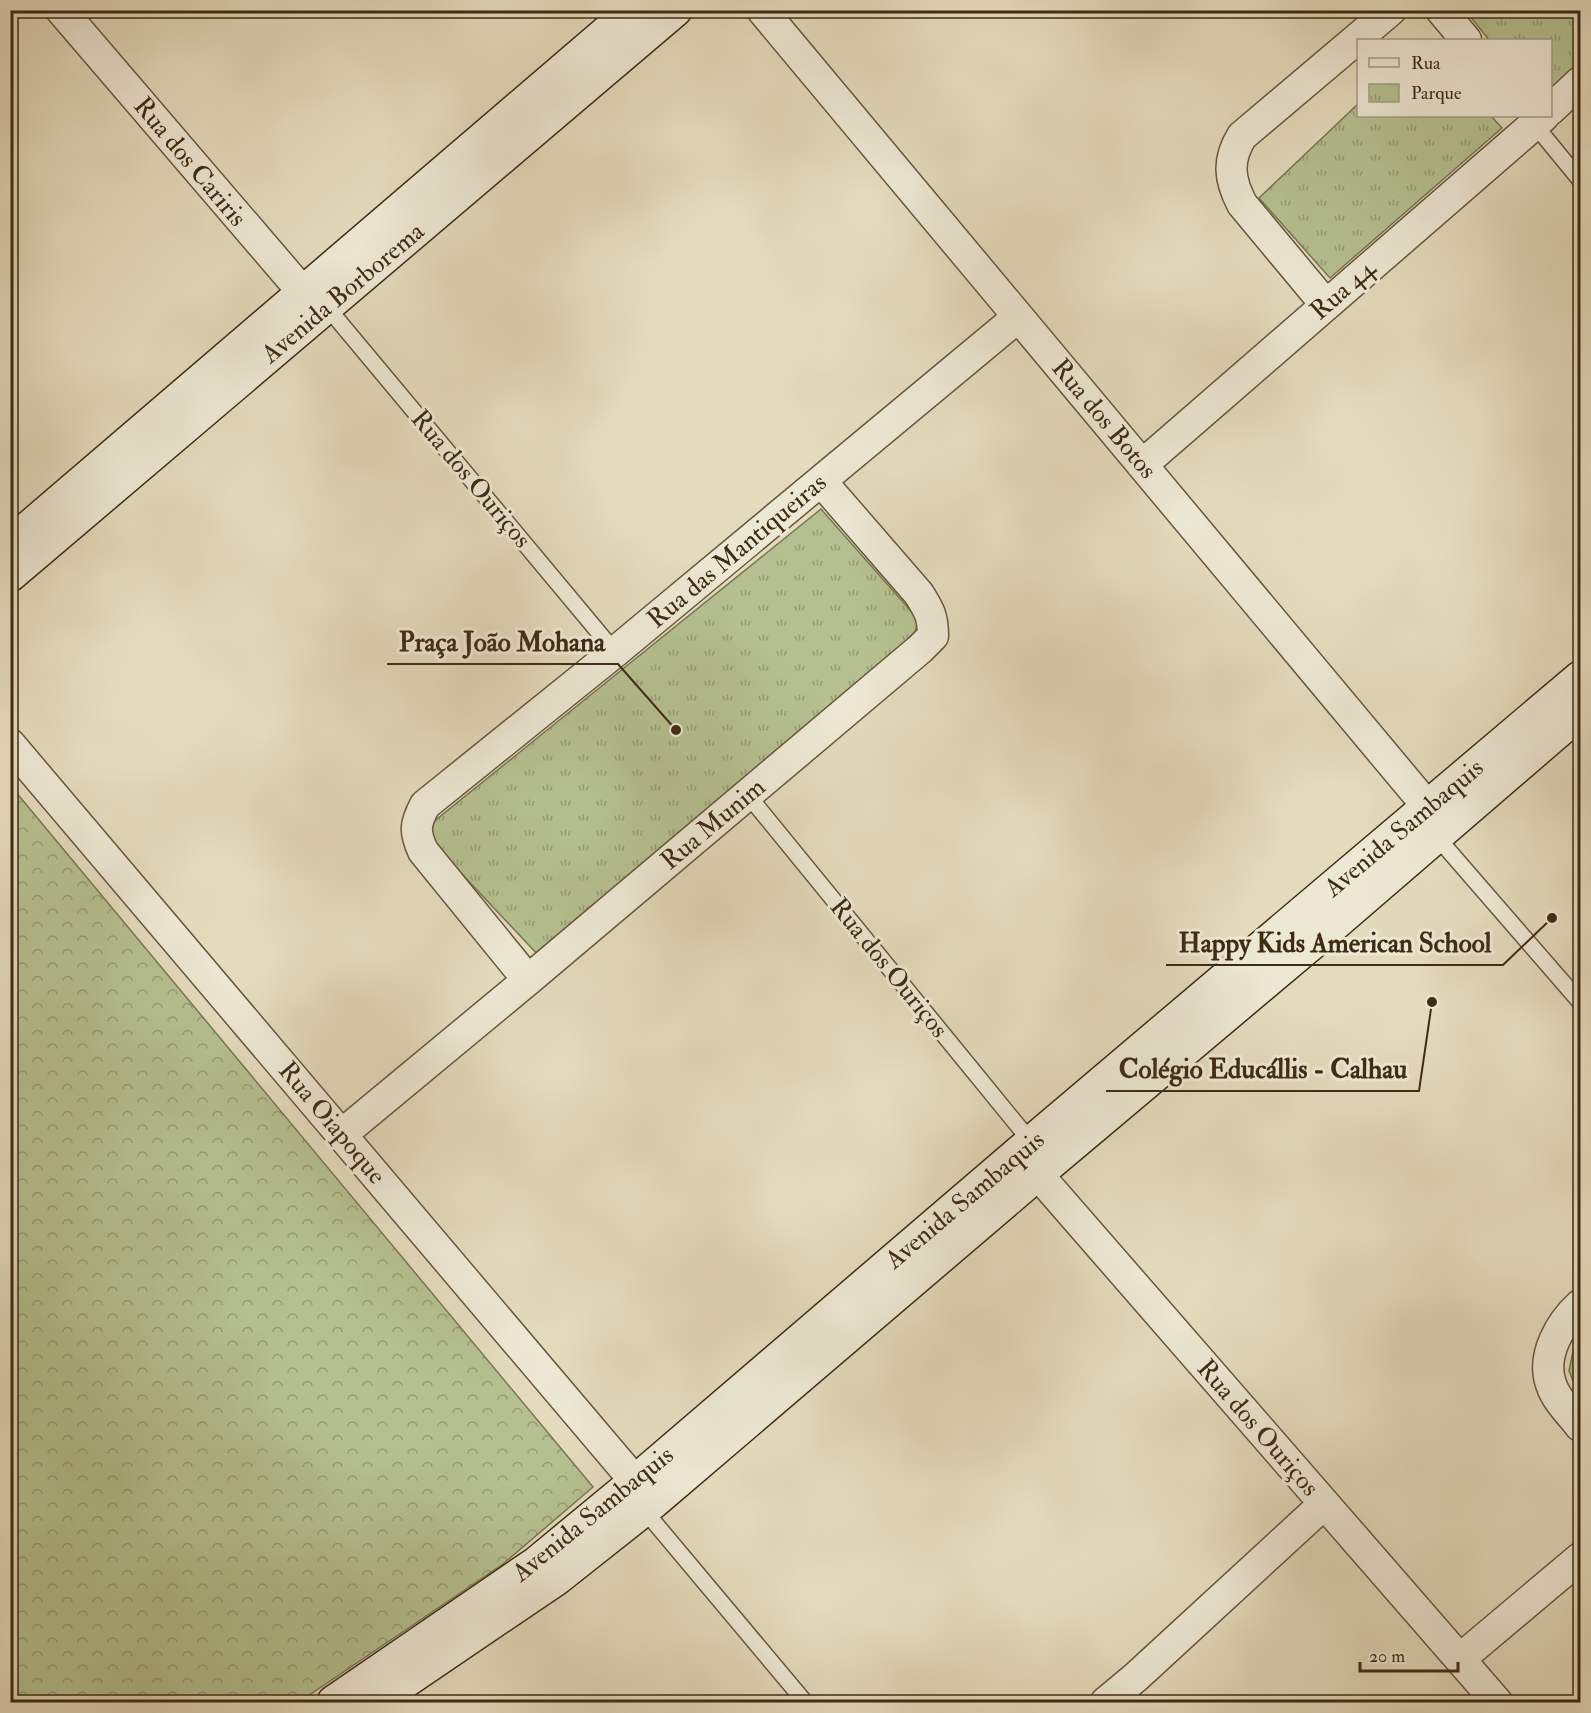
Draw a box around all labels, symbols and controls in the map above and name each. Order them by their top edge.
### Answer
legend [1357,39,1552,117]
text: Rua [1411,52,1441,75]
text: Parque [1411,82,1462,105]
street label: Rua dos Cariris [127,91,254,233]
street label: Avenida Borborema [254,215,431,371]
street label: Rua 44 [1304,252,1383,327]
street label: Rua dos Botos [1044,352,1164,486]
street label: Rua dos Ouriços [404,403,538,555]
street label: Rua das Mantiqueiras [641,467,833,635]
callout: Praça João Mohana [387,619,618,664]
text: Praça João Mohana [399,626,606,659]
street label: Avenida Sambaquis [1317,752,1490,905]
street label: Rua Munim [654,771,772,877]
street label: Rua dos Ouriços [823,892,955,1044]
callout: Happy Kids American School [1166,920,1503,965]
text: Happy Kids American School [1179,927,1493,961]
callout: Colégio Educállis - Calhau [1106,1046,1419,1091]
text: Colégio Educállis - Calhau [1119,1053,1407,1087]
street label: Rua Oiapoque [271,1055,393,1192]
street label: Avenida Sambaquis [878,1124,1051,1277]
street label: Rua dos Ouriços [1190,1353,1326,1503]
street label: Avenida Sambaquis [505,1439,680,1589]
scale bar [1360,1635,1458,1673]
text: 20 m [1369,1645,1405,1668]

